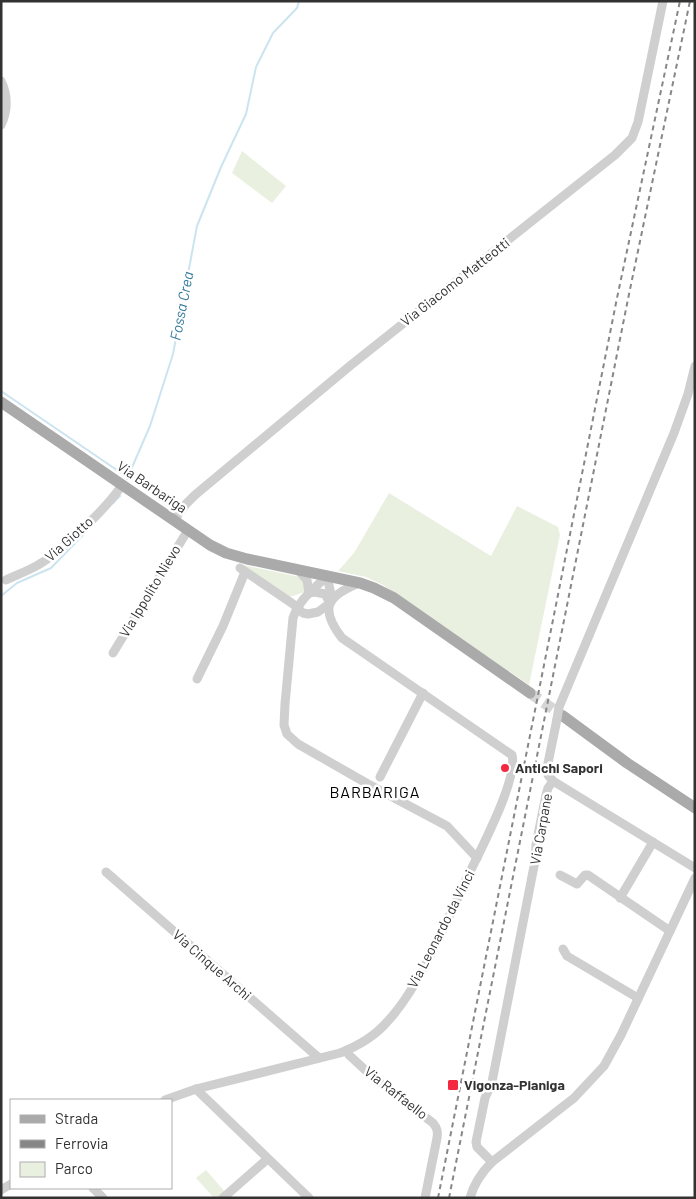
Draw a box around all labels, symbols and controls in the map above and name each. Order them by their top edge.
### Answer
street label: Via Giacomo Matteotti [397,234,513,329]
water label: Fossa Crea [166,270,197,342]
street label: Via Barbariga [114,457,191,516]
street label: Via Giotto [41,513,96,565]
street label: Via Ippolito Nievo [115,541,184,640]
place label: Antichi Sapori [515,759,603,776]
marker: Antichi Sapori [499,762,511,774]
district label: BARBARIGA [330,782,420,801]
street label: Via Carpane [526,792,555,866]
street label: Via Leonardo da Vinci [403,867,478,991]
street label: Via Cinque Archi [169,926,255,1003]
street label: Via Raffaello [361,1063,431,1123]
place label: Vigonza-Pianiga [464,1076,565,1093]
marker: Vigonza-Pianiga [446,1078,460,1092]
legend [10,1099,172,1189]
text: Strada [55,1109,98,1127]
text: Ferrovia [55,1134,108,1152]
text: Parco [55,1159,93,1177]

